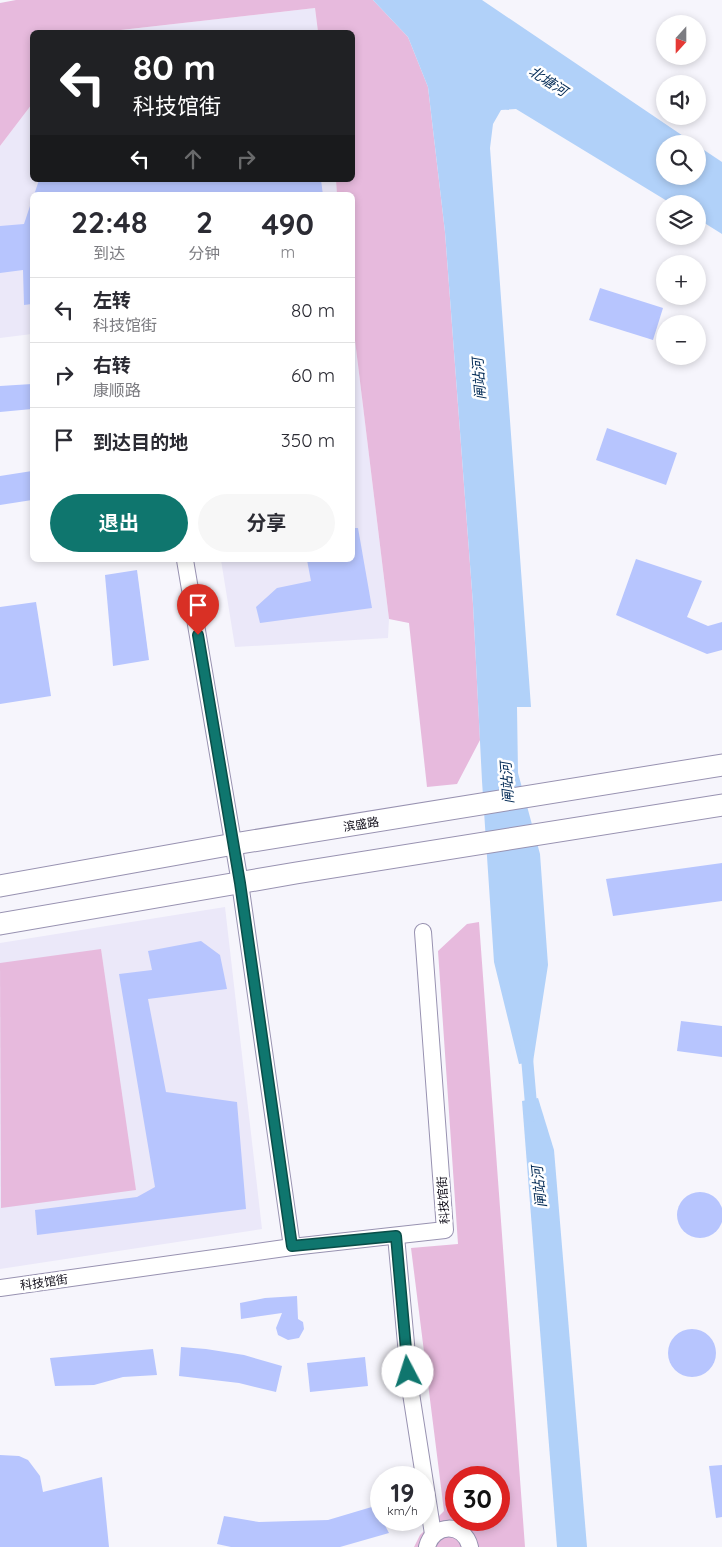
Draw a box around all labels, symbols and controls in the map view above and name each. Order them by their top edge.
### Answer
north arrow [656,15,706,65]
map controls [656,15,706,365]
text: 80 m [133,45,216,89]
icon: left [50,50,115,115]
water label: 北塘河 [525,62,573,102]
button: sound [656,75,706,125]
text: 科技馆街 [133,92,221,120]
button: search [656,135,706,185]
icon: left [126,145,154,173]
icon: ahead [179,145,207,173]
icon: right [232,145,260,173]
button: layers [656,195,706,245]
text: 22:48 [71,203,147,241]
text: 2 [196,203,213,241]
text: 490 [261,205,314,243]
text: m [280,242,295,262]
text: 到达 [93,243,125,263]
text: 分钟 [188,243,220,263]
button: + [656,255,706,305]
text: 左转 [93,288,131,312]
icon: left [50,296,78,324]
text: 80 m [291,298,335,322]
text: 科技馆街 [93,315,157,335]
button: − [656,315,706,365]
text: 右转 [93,353,131,377]
water label: 闸站河 [468,354,489,401]
icon: right [50,361,78,389]
text: 60 m [291,363,335,387]
text: 康顺路 [93,380,141,400]
icon: arrive [50,426,78,454]
text: 350 m [281,428,335,452]
text: 到达目的地 [93,430,188,454]
button: 退出 [50,494,188,552]
button: 分享 [198,494,335,552]
pin [177,584,219,635]
icon: arrive [184,591,212,619]
water label: 闸站河 [496,758,517,805]
street label: 滨盛路 [342,814,380,834]
water label: 闸站河 [528,1162,550,1209]
street label: 科技馆街 [434,1176,452,1224]
street label: 科技馆街 [19,1271,69,1293]
position arrow [381,1345,433,1397]
speed limit sign: 30 [445,1466,510,1531]
text: 19 [391,1477,414,1508]
text: km/h [387,1503,418,1518]

